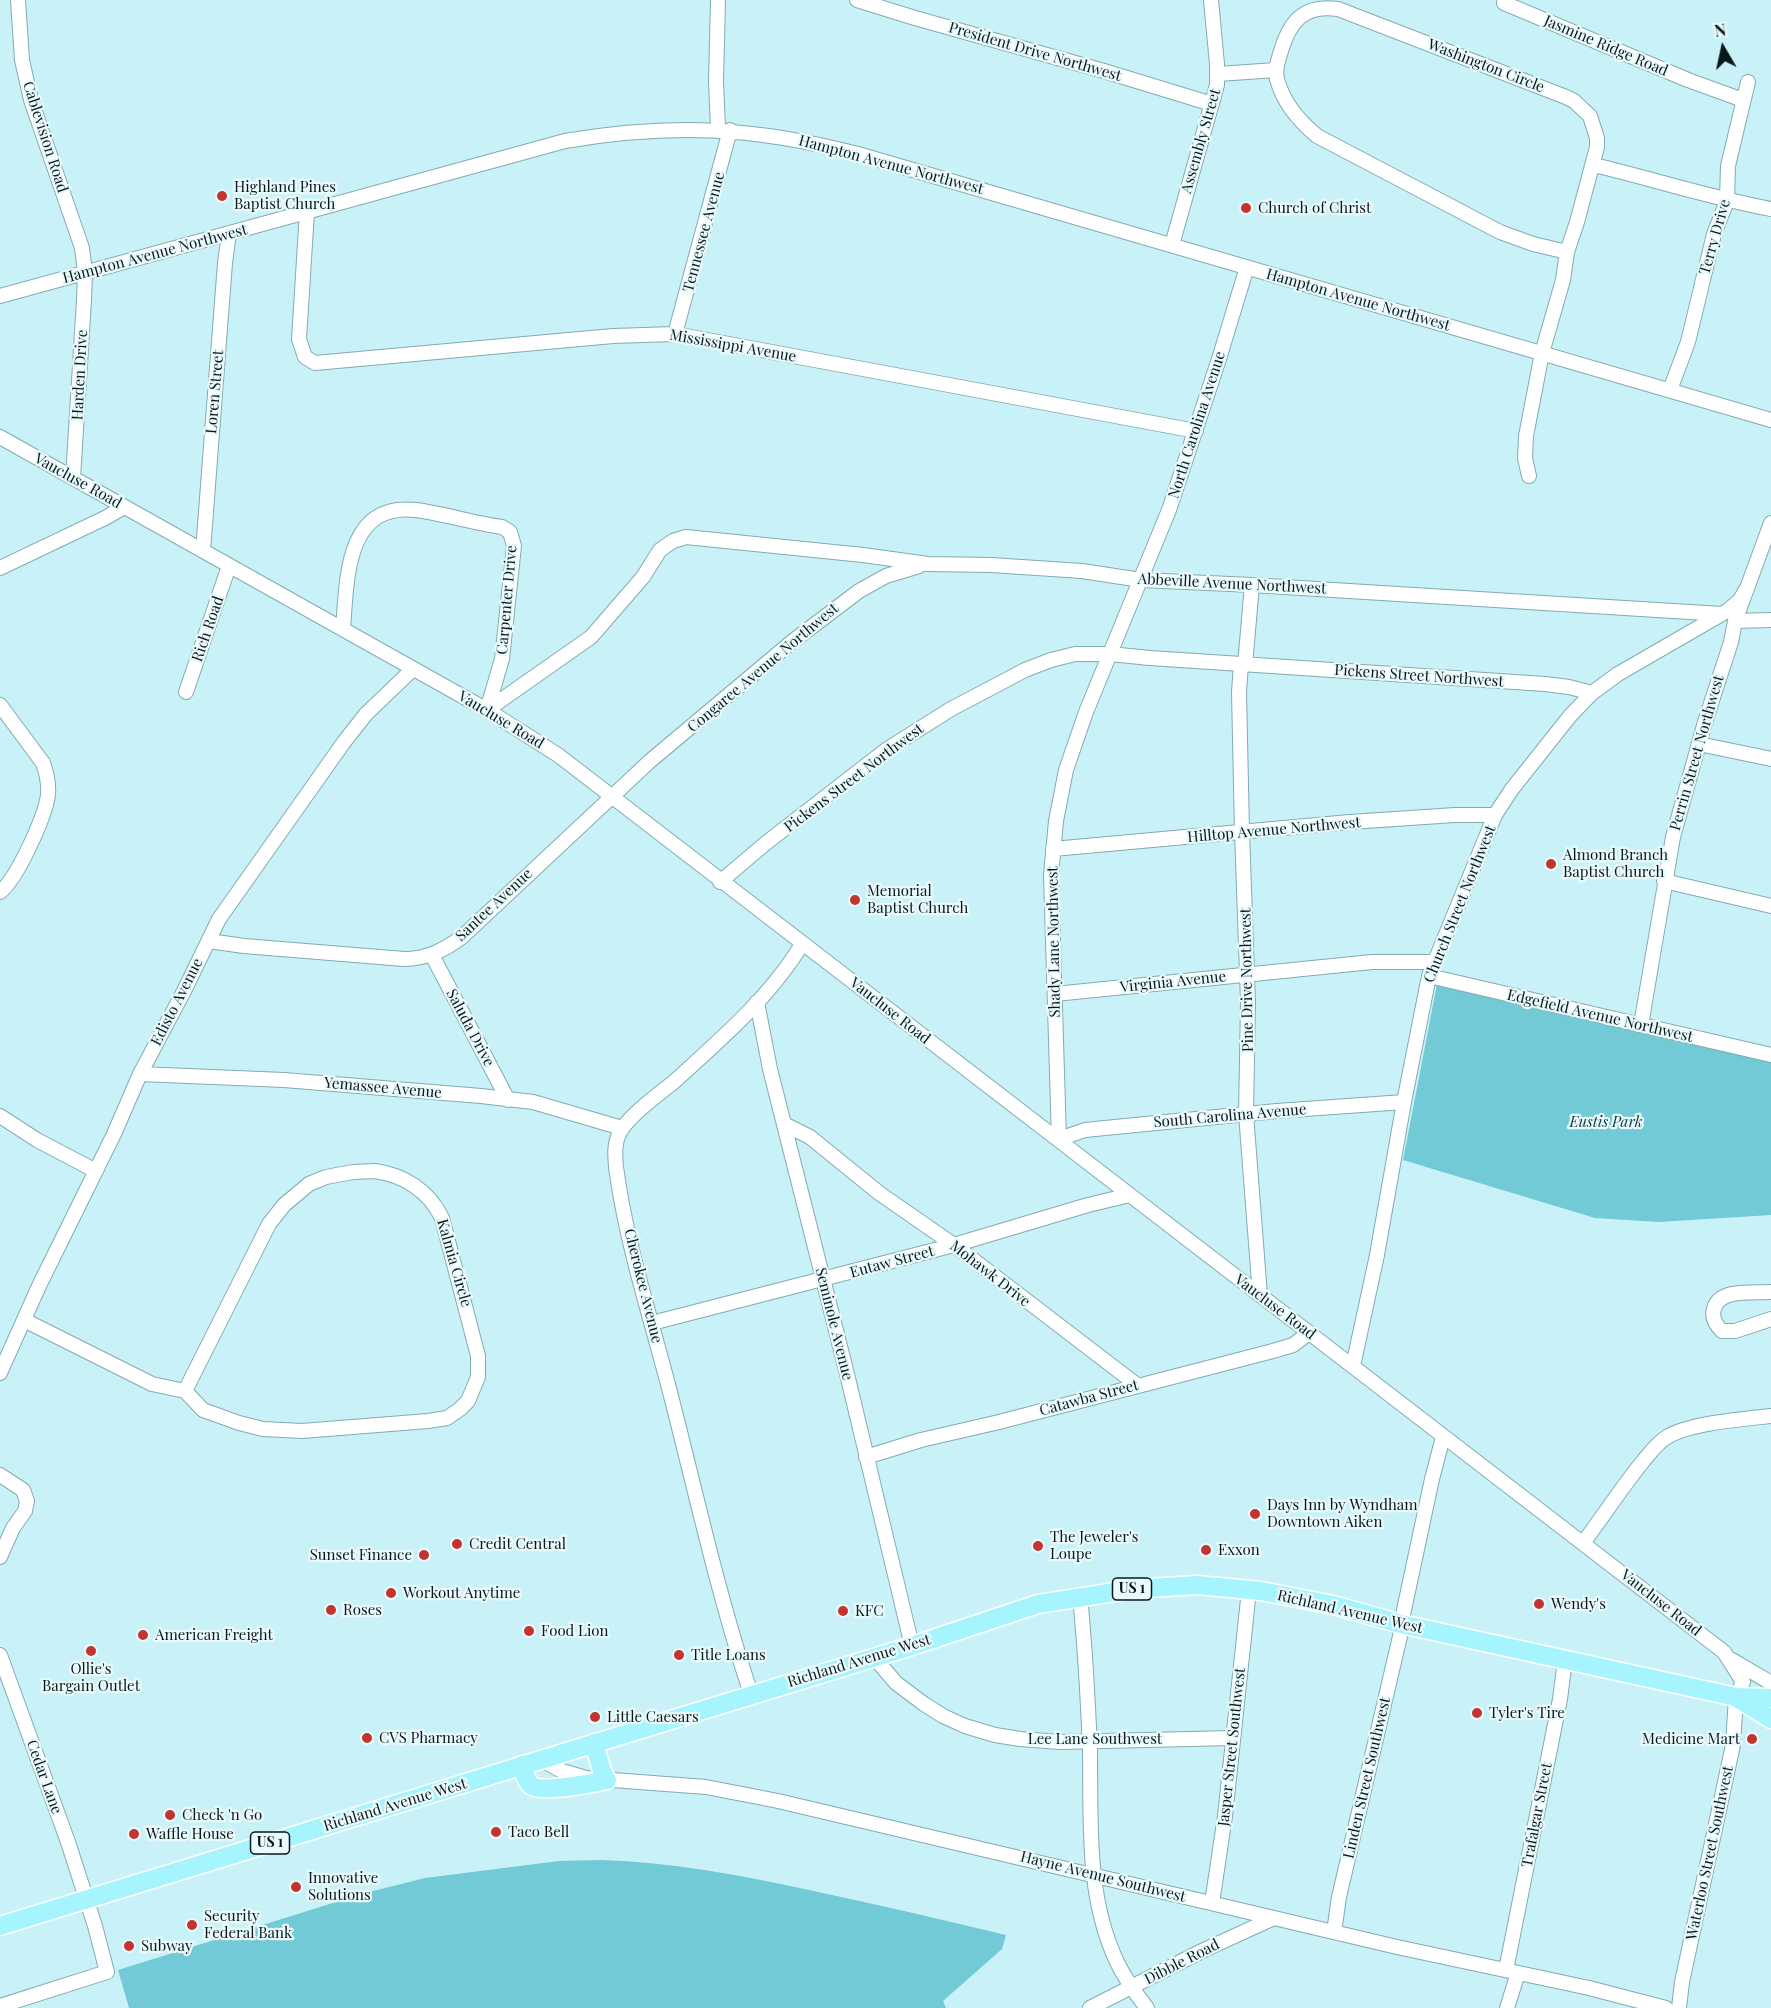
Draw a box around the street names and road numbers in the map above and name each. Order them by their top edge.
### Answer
street label: Jasmine Ridge Road [1541,12,1671,80]
street label: President Drive Northwest [947,19,1123,85]
street label: Washington Circle [1425,36,1547,96]
street label: Cablevision Road [19,79,71,195]
street label: Assembly Street [1177,87,1225,195]
street label: Hampton Avenue Northwest [797,132,985,198]
street label: Tennessee Avenue [679,170,729,294]
street label: Terry Drive [1696,197,1734,277]
street label: Hampton Avenue Northwest [61,221,249,287]
street label: Hampton Avenue Northwest [1264,265,1452,335]
street label: Mississippi Avenue [668,326,798,366]
street label: Harden Drive [69,329,91,421]
street label: Loren Street [202,349,228,435]
street label: North Carolina Avenue [1165,349,1229,501]
street label: Vaucluse Road [31,450,125,512]
street label: Carpenter Drive [493,545,521,655]
street label: Abbeville Avenue Northwest [1137,570,1327,598]
street label: Rich Road [188,594,228,664]
street label: Congaree Avenue Northwest [684,600,842,736]
street label: Pickens Street Northwest [1334,661,1504,691]
street label: Perrin Street Northwest [1666,673,1728,833]
street label: Vaucluse Road [455,687,547,753]
street label: Pickens Street Northwest [781,720,927,836]
street label: Hilltop Avenue Northwest [1187,813,1361,847]
street label: Church Street Northwest [1420,823,1500,985]
street label: Santee Avenue [452,865,536,945]
street label: Shady Lane Northwest [1044,866,1064,1018]
street label: Pine Drive Northwest [1237,908,1257,1052]
street label: Edisto Avenue [147,955,207,1049]
street label: Virginia Avenue [1119,967,1227,997]
street label: Vaucluse Road [846,974,934,1048]
street label: Saluda Drive [442,986,498,1070]
street label: Edgefield Avenue Northwest [1505,986,1695,1046]
street label: Yemassee Avenue [323,1074,443,1102]
street label: South Carolina Avenue [1153,1100,1307,1132]
street label: Kalmia Circle [433,1217,475,1309]
street label: Cherokee Avenue [620,1227,666,1345]
street label: Mohawk Drive [946,1237,1034,1311]
street label: Eutaw Street [848,1242,936,1282]
street label: Seminole Avenue [811,1266,857,1382]
street label: Vaucluse Road [1231,1271,1319,1343]
street label: Catawba Street [1037,1376,1141,1420]
street label: Vaucluse Road [1617,1566,1705,1640]
road number: US 1 [1112,1578,1152,1600]
street label: Richland Avenue West [1275,1586,1425,1638]
street label: Richland Avenue West [785,1631,933,1691]
street label: Jasper Street Southwest [1215,1667,1249,1827]
street label: Linden Street Southwest [1340,1695,1394,1861]
street label: Lee Lane Southwest [1028,1730,1162,1748]
street label: Cedar Lane [22,1738,66,1816]
street label: Trafalgar Street [1518,1761,1556,1869]
street label: Waterloo Street Southwest [1683,1764,1737,1942]
street label: Richland Avenue West [321,1775,469,1835]
road number: US 1 [250,1832,290,1854]
street label: Hayne Avenue Southwest [1018,1848,1188,1906]
street label: Dibble Road [1142,1935,1222,1989]

